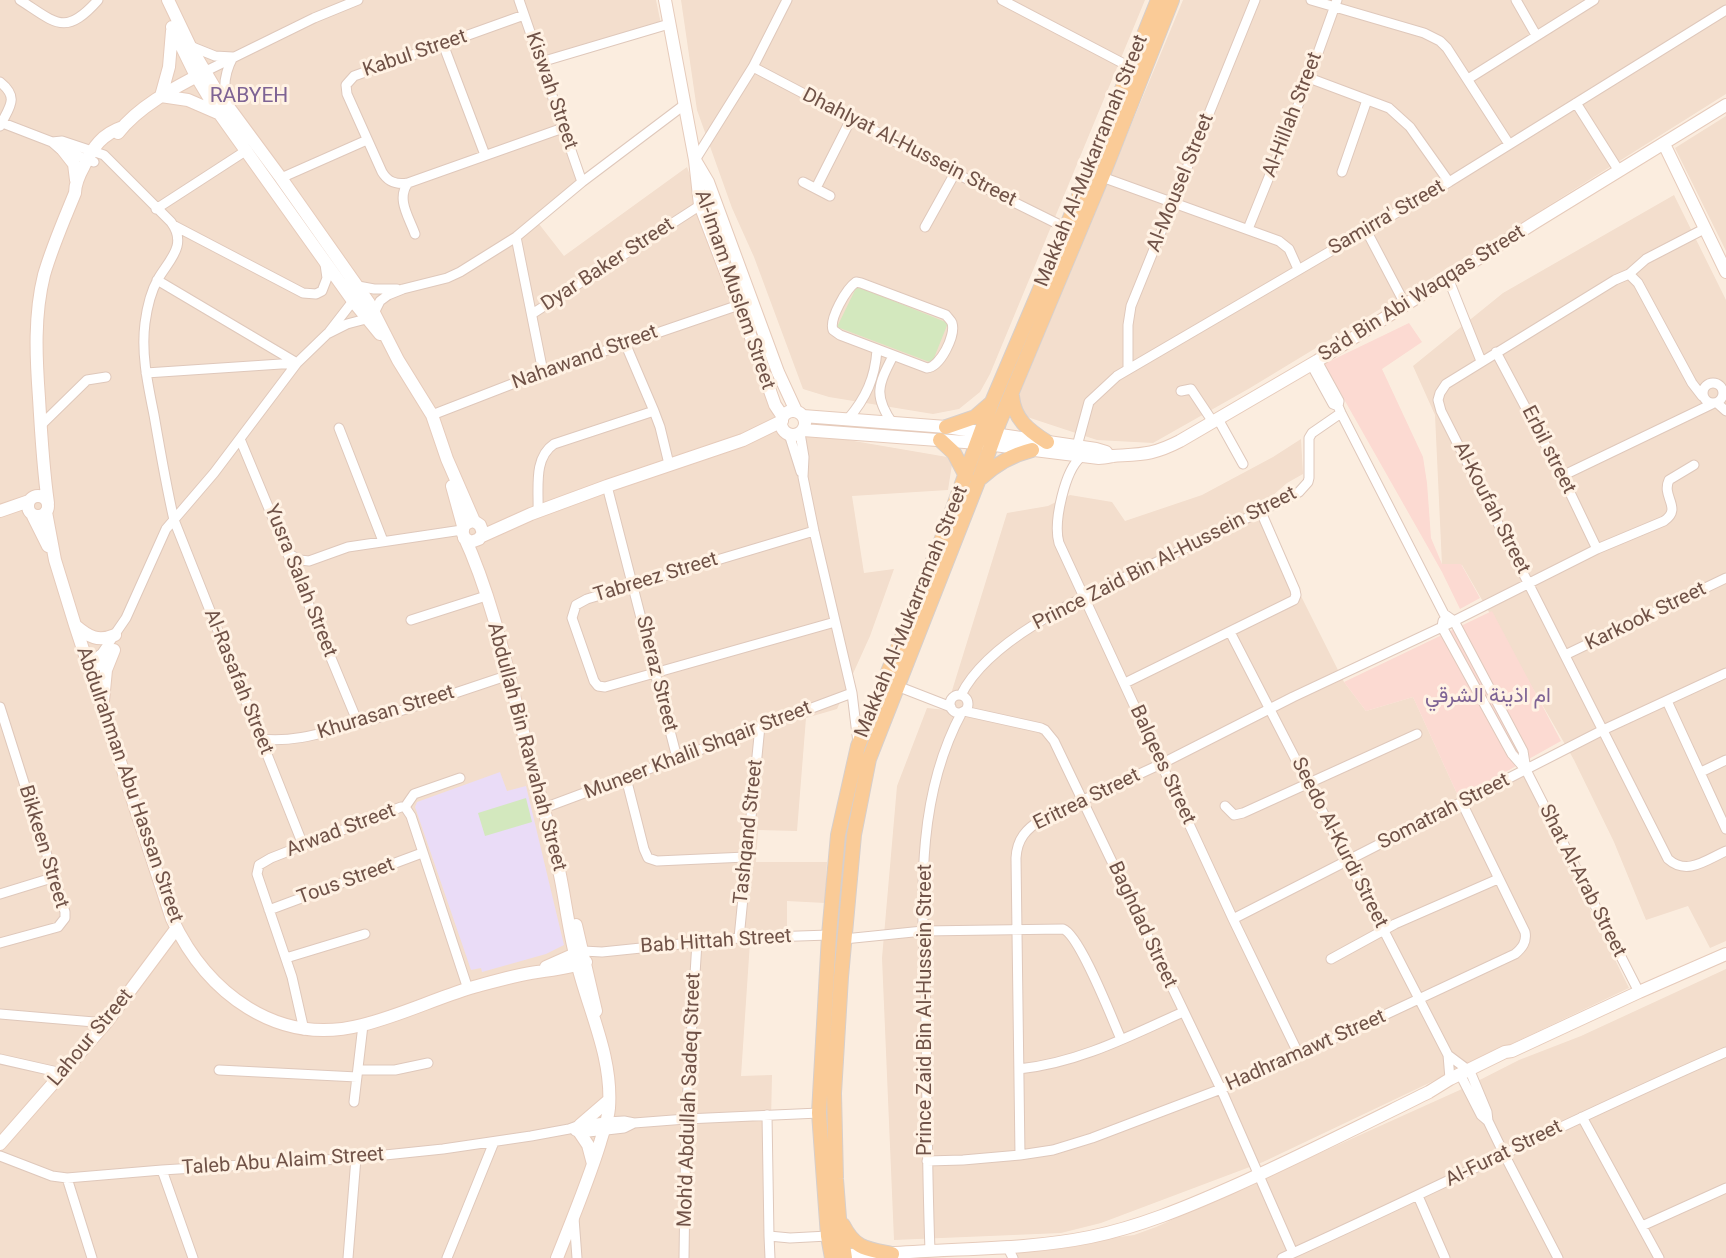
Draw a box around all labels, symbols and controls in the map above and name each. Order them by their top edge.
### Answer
street label: Kabul Street [360,25,470,83]
street label: Kiswah Street [520,29,582,153]
street label: Makkah Al-Mukarramah Street [1030,32,1154,290]
street label: Al-Hillah Street [1258,49,1328,181]
district label: RABYEH [205,84,293,110]
street label: DhahIyat Al-Hussein Street [798,84,1020,212]
street label: Al-Mousel Street [1142,110,1220,256]
street label: Samirra' Street [1325,175,1449,261]
street label: Al-Imam Muslem Street [689,187,779,393]
street label: Dyar Baker Street [537,213,679,317]
street label: Sa'd Bin Abi Waqqas Street [1314,221,1530,367]
street label: Nahawand Street [509,321,661,395]
street label: Erbil street [1516,402,1580,498]
street label: Al-Koufah Street [1447,438,1535,578]
street label: Prince Zaid Bin Al-Hussein Street [1029,482,1301,636]
street label: Makkah Al-Mukarramah Street [850,483,974,741]
street label: Yusra Salah Street [258,501,342,661]
street label: Tabreez Street [591,548,721,608]
street label: Karkook Street [1582,577,1710,657]
street label: Al-Rasafah Street [198,606,278,758]
street label: Sheraz Street [630,614,682,734]
street label: Abdullah Bin Rawahah Street [481,620,571,874]
street label: Abdulrahman Abu Hassan Street [70,644,188,926]
street label: Khurasan Street [315,681,457,745]
district label: ام اذينة الشرقي [1425,684,1551,710]
street label: Muneer Khalil Shqair Street [581,697,815,805]
street label: Balqees Street [1124,702,1200,828]
street label: Seedo Al-Kurdi Street [1286,754,1392,932]
street label: Tashqand Street [729,758,769,906]
street label: Eritrea Street [1030,764,1144,836]
street label: Somatrah Street [1374,769,1514,855]
street label: Bikkeen Street [13,783,73,911]
street label: Arwad Street [283,799,399,863]
street label: Shat Al-Arab Street [1533,801,1631,961]
street label: Tous Street [294,853,398,911]
street label: Baghdad Street [1102,858,1182,992]
street label: Prince Zaid Bin Al-Hussein Street [914,864,938,1156]
street label: Bab Hittah Street [640,925,792,959]
street label: Moh'd Abdullah Sadeq Street [674,972,706,1228]
street label: Lahour Street [43,984,139,1092]
street label: Hadhramawt Street [1222,1005,1390,1097]
street label: Al-Furat Street [1442,1115,1566,1193]
street label: Taleb Abu Alaim Street [181,1143,385,1181]

